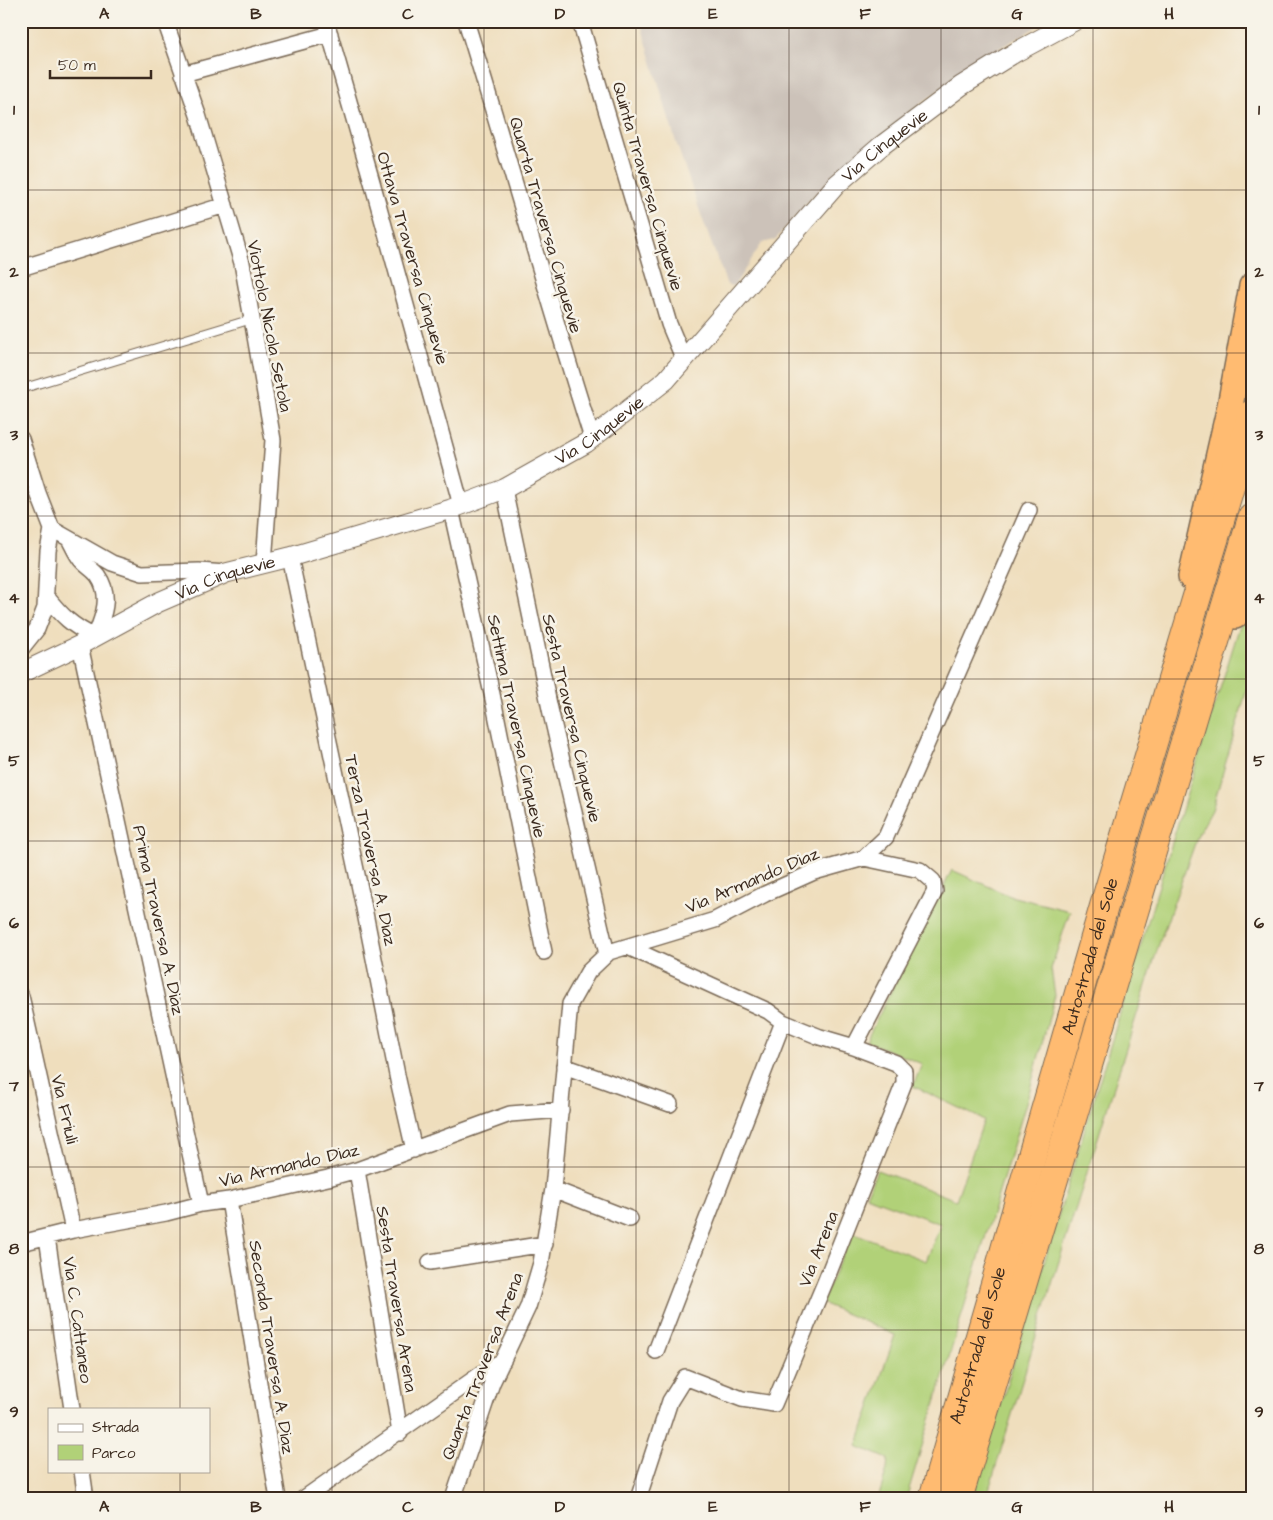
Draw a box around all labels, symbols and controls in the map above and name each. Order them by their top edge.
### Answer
text: A [99,3,110,25]
text: B [250,3,262,25]
text: C [402,3,414,25]
text: D [555,3,566,25]
text: E [708,3,718,25]
text: F [859,3,871,25]
text: G [1011,3,1023,25]
text: H [1164,3,1174,25]
scale bar [50,48,151,80]
text: 50 m [58,55,96,76]
street label: Quinta Traversa Cinquevie [606,79,689,294]
text: 1 [13,99,16,121]
text: 1 [1258,99,1261,121]
street label: Via Cinquevie [836,103,933,188]
street label: Quarta Traversa Cinquevie [503,114,588,336]
street label: Ottava Traversa Cinquevie [370,149,455,368]
street label: Viottolo Nicola Setola [241,238,298,414]
text: 2 [8,261,19,283]
text: 2 [1253,261,1264,283]
street label: Via Cinquevie [550,390,650,471]
text: 3 [9,424,19,446]
text: 3 [1254,424,1264,446]
street label: Via Cinquevie [171,549,278,607]
text: 4 [9,587,20,609]
text: 4 [1254,587,1265,609]
street label: Sesta Traversa Cinquevie [535,611,608,825]
street label: Settima Traversa Cinquevie [481,612,552,840]
text: 5 [8,750,20,772]
text: 5 [1253,750,1265,772]
street label: Terza Traversa A. Diaz [338,752,403,948]
street label: Prima Traversa A. Diaz [126,823,191,1017]
street label: Via Armando Diaz [681,841,823,920]
street label: Autostrada del Sole [1056,874,1125,1038]
text: 6 [9,912,19,934]
text: 6 [1254,912,1264,934]
street label: Via Friuli [44,1072,85,1146]
text: 7 [8,1075,19,1097]
text: 7 [1253,1075,1264,1097]
street label: Via Armando Diaz [217,1137,362,1194]
street label: Sesta Traversa Arena [369,1204,424,1394]
street label: Via Arena [792,1208,845,1291]
text: 8 [9,1238,20,1260]
text: 8 [1254,1238,1265,1260]
street label: Seconda Traversa A. Diaz [242,1239,301,1456]
street label: Via C. Cattaneo [56,1255,99,1385]
street label: Autostrada del Sole [943,1264,1012,1427]
street label: Quarta Traversa Arena [435,1269,530,1463]
text: 9 [9,1401,19,1423]
text: 9 [1254,1401,1264,1423]
legend [48,1408,210,1472]
text: Strada [92,1417,139,1438]
text: Parco [92,1443,136,1464]
text: A [99,1496,110,1518]
text: B [250,1496,262,1518]
text: C [402,1496,414,1518]
text: D [555,1496,566,1518]
text: E [708,1496,718,1518]
text: F [859,1496,871,1518]
text: G [1011,1496,1023,1518]
text: H [1164,1496,1174,1518]

